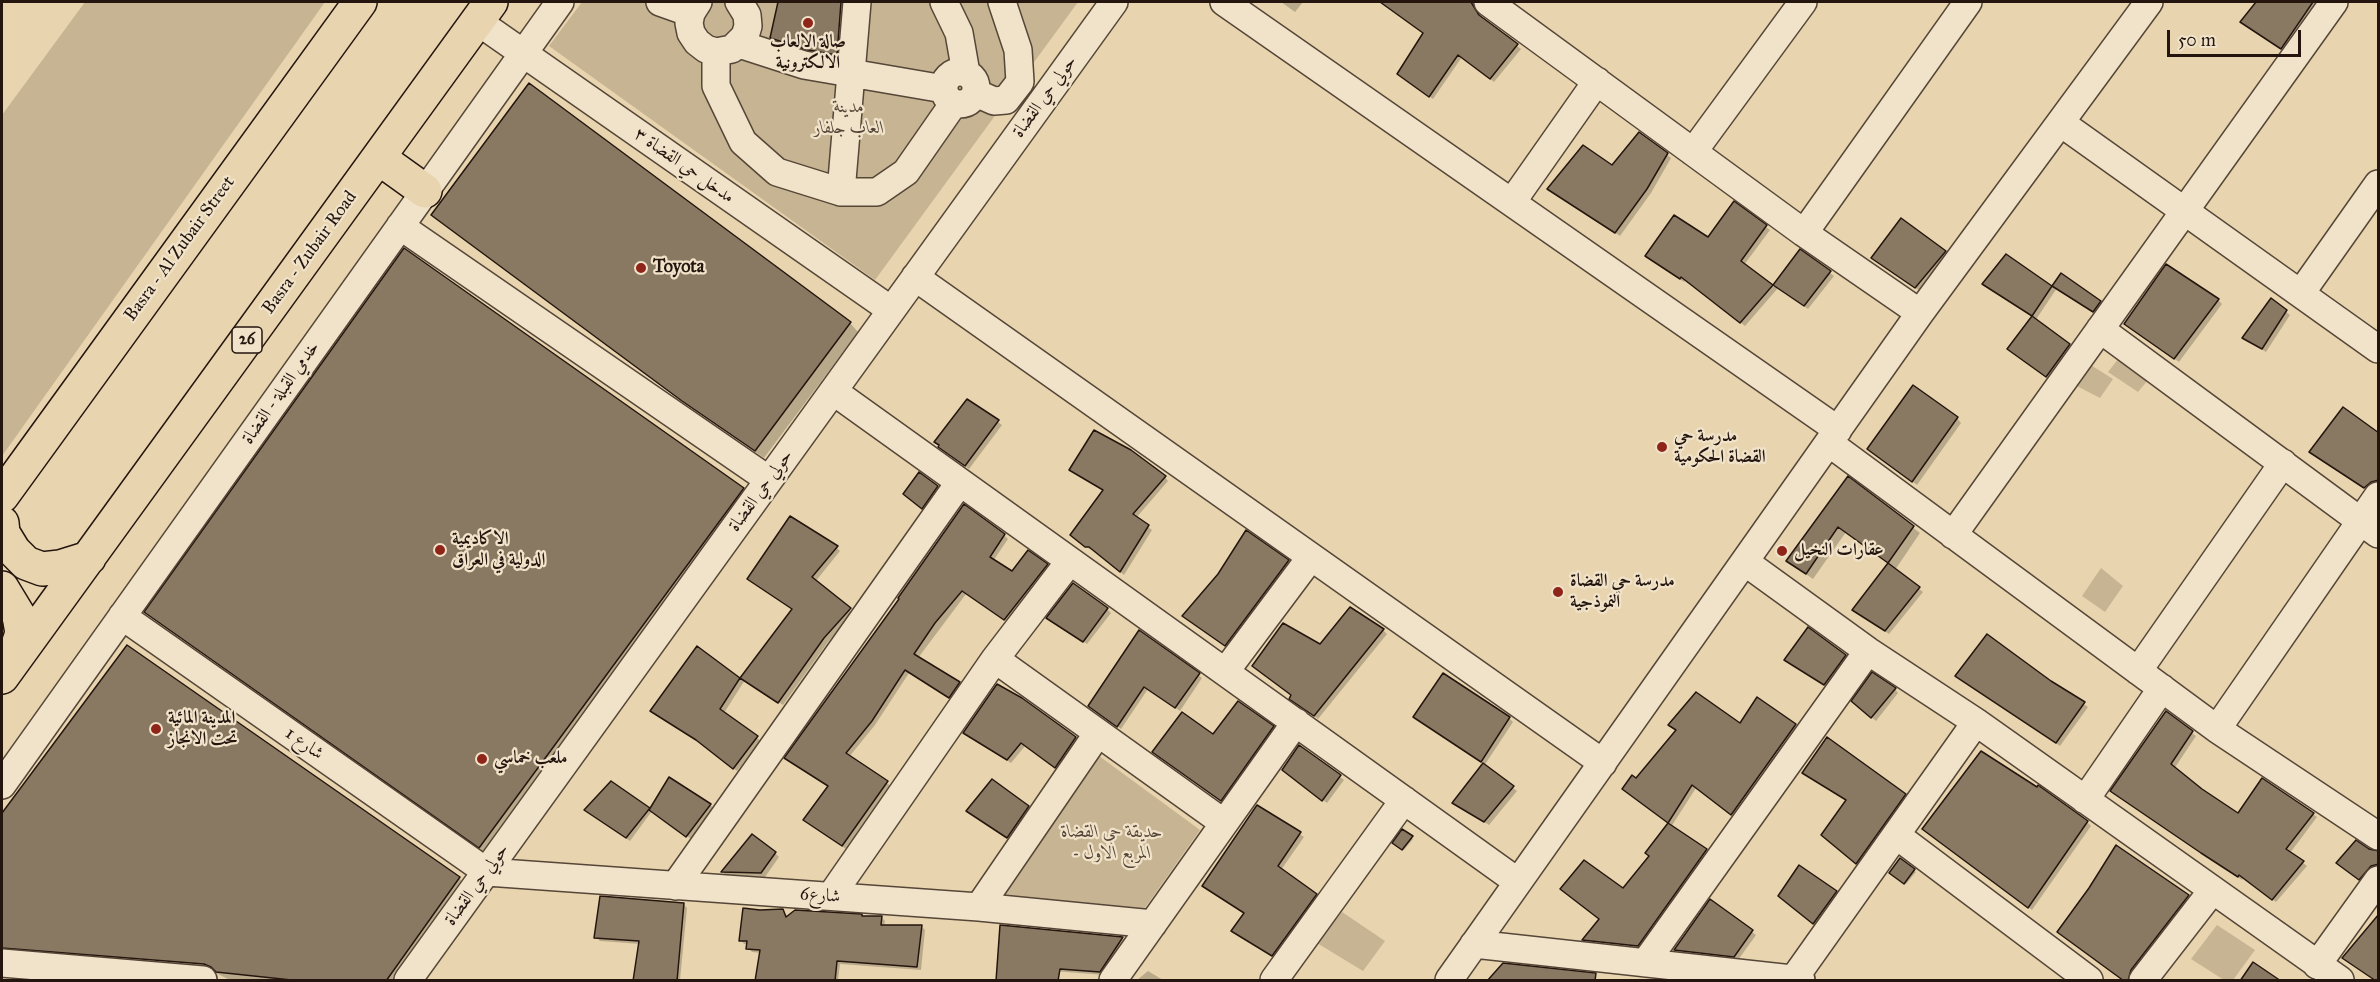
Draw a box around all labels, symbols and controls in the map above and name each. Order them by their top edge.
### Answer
marker: صالة الالعاب الالكترونية [801,16,815,30]
scale bar [2170,18,2304,56]
text: 50 m [2178,29,2216,51]
place label: صالة الالعاب الالكترونية [770,32,846,74]
street label: حولي حي القضاة [1008,52,1082,142]
park label: مدينة العاب جلفار [814,97,884,140]
street label: مدخل حي القضاة ٣ [630,123,738,209]
street label: Basra - Al Zubair Street [120,172,240,326]
street label: Basra - Zubair Road [258,187,362,319]
place label: Toyota [653,257,704,279]
marker: Toyota [634,261,648,275]
road number: 26 [232,327,262,353]
street label: خدمي القبلة - القضاة [238,337,324,449]
place label: مدرسة حي القضاة الحكومية [1674,426,1766,468]
marker: مدرسة حي القضاة الحكومية [1655,440,1669,454]
street label: حولي حي القضاة [724,446,798,536]
place label: الاكاديمية الدولية في العراق [452,529,545,572]
place label: عقارات النخيل [1794,540,1884,562]
marker: الاكاديمية الدولية في العراق [433,543,447,557]
marker: عقارات النخيل [1775,544,1789,558]
place label: مدرسة حي القضاة النموذجية [1570,571,1675,614]
marker: مدرسة حي القضاة النموذجية [1551,585,1565,599]
place label: المدينة المائية تحت الانجاز [168,708,238,750]
marker: المدينة المائية تحت الانجاز [149,722,163,736]
street label: شارع 1 [281,723,327,765]
place label: ملعب خماسي [494,748,567,770]
marker: ملعب خماسي [475,752,489,766]
park label: حديقة حي القضاة - المربع الاول [1061,822,1163,864]
street label: حولي حي القضاة [440,840,514,930]
street label: شارع6 [799,884,841,908]

